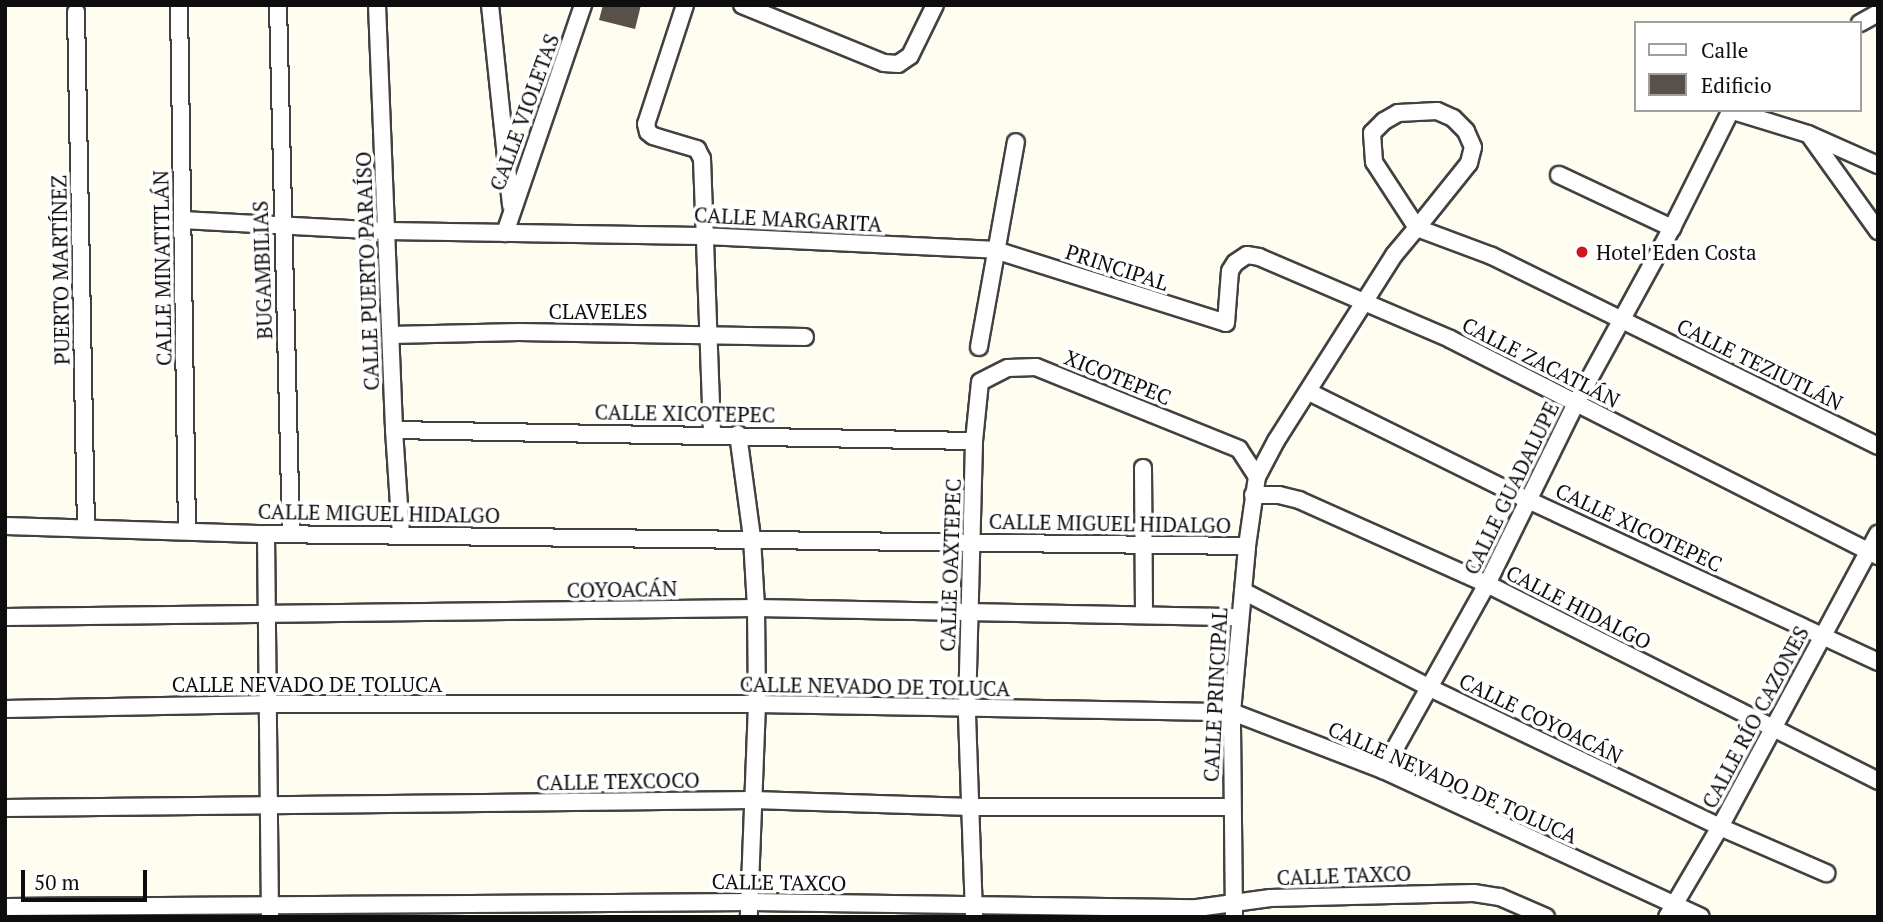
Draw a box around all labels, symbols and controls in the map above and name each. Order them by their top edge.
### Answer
legend [1634,21,1862,112]
street label: CALLE VIOLETAS [484,30,564,194]
text: Calle [1701,36,1748,64]
text: Edificio [1701,71,1772,99]
street label: CALLE PUERTO PARAÍSO [350,151,384,391]
street label: CALLE MINATITLÁN [148,170,176,366]
street label: PUERTO MARTÍNEZ [46,175,74,365]
street label: BUGAMBILIAS [247,200,277,340]
street label: CALLE MARGARITA [693,201,883,237]
street label: PRINCIPAL [1062,239,1172,295]
place label: Hotel Eden Costa [1596,239,1757,265]
marker: Hotel Eden Costa [1574,244,1590,260]
street label: CLAVELES [549,298,647,324]
street label: CALLE ZACATLÁN [1458,311,1624,413]
street label: CALLE TEZIUTLÁN [1673,313,1847,415]
street label: XICOTEPEC [1061,344,1175,410]
street label: CALLE GUADALUPE [1458,397,1564,579]
street label: CALLE XICOTEPEC [594,399,776,427]
street label: CALLE XICOTEPEC [1552,477,1726,577]
street label: CALLE OAXTEPEC [934,478,966,652]
street label: CALLE MIGUEL HIDALGO [258,498,500,528]
street label: CALLE MIGUEL HIDALGO [989,508,1231,538]
street label: CALLE HIDALGO [1502,560,1656,654]
street label: COYOACÁN [566,575,678,603]
street label: CALLE PRINCIPAL [1198,607,1232,783]
street label: CALLE RÍO CAZONES [1696,622,1814,812]
street label: CALLE COYOACÁN [1455,668,1627,768]
street label: CALLE NEVADO DE TOLUCA [172,671,442,697]
street label: CALLE NEVADO DE TOLUCA [739,671,1011,701]
street label: CALLE NEVADO DE TOLUCA [1324,715,1582,849]
street label: CALLE TEXCOCO [536,767,700,795]
scale bar [24,856,150,900]
street label: CALLE TAXCO [1276,860,1412,890]
text: 50 m [34,868,80,896]
street label: CALLE TAXCO [711,868,847,896]

